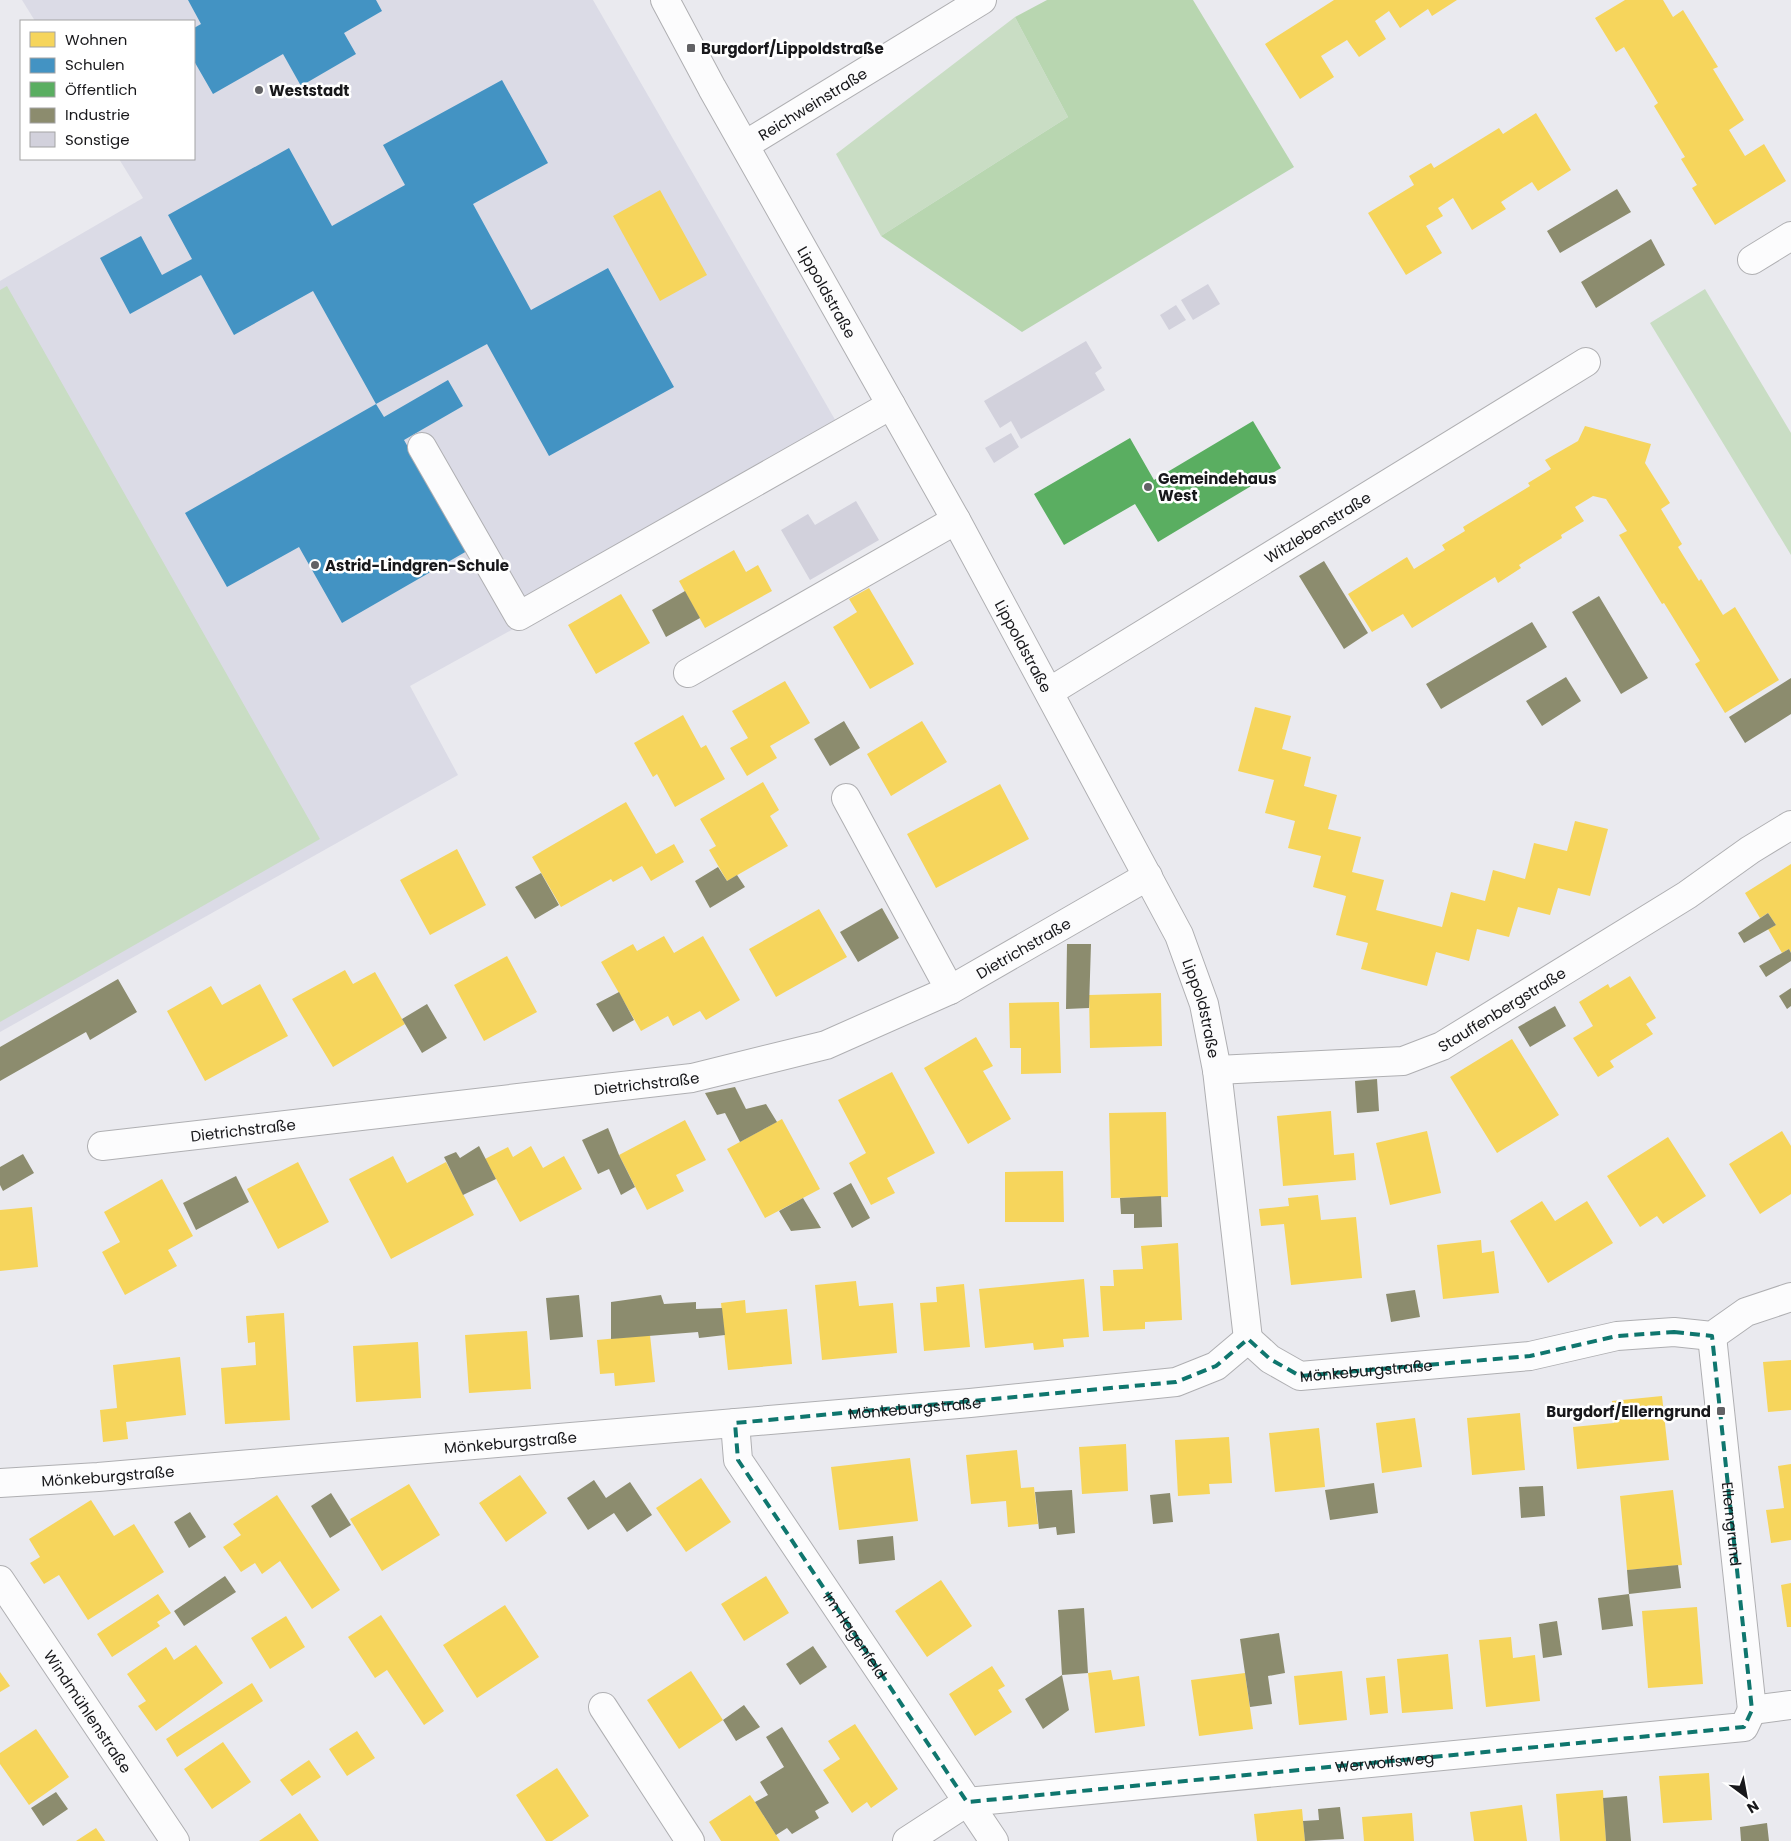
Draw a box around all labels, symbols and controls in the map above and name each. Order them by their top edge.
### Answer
legend [20,20,195,160]
text: Wohnen [65,29,127,50]
place label: Burgdorf/Lippoldstraße [701,38,884,59]
marker: Burgdorf/Lippoldstraße [685,42,697,54]
text: Schulen [65,54,125,75]
street label: Reichweinstraße [754,62,871,145]
text: Öffentlich [65,79,137,100]
place label: Weststadt [269,80,349,101]
marker: Weststadt [253,84,265,96]
text: Industrie [65,104,130,125]
text: Sonstige [65,129,129,150]
street label: Lippoldstraße [793,242,862,342]
place label: Gemeindehaus West [1158,468,1277,506]
marker: Gemeindehaus West [1142,481,1154,493]
street label: Witzlebenstraße [1260,486,1375,568]
place label: Astrid-Lindgren-Schule [325,555,509,576]
marker: Astrid-Lindgren-Schule [309,559,321,571]
street label: Lippoldstraße [990,596,1057,696]
street label: Dietrichstraße [972,912,1074,983]
street label: Lippoldstraße [1178,956,1225,1060]
street label: Stauffenbergstraße [1434,962,1570,1057]
street label: Dietrichstraße [593,1066,701,1100]
street label: Dietrichstraße [189,1113,297,1146]
street label: Mönkeburgstraße [1299,1354,1434,1386]
street label: Mönkeburgstraße [848,1391,982,1424]
place label: Burgdorf/Ellerngrund [1546,1401,1711,1422]
marker: Burgdorf/Ellerngrund [1715,1405,1727,1417]
street label: Mönkeburgstraße [443,1426,578,1458]
street label: Mönkeburgstraße [41,1460,175,1491]
street label: Ellerngrund [1717,1481,1747,1567]
street label: Im Hagenfeld [819,1587,892,1683]
street label: Windmühlenstraße [39,1646,137,1777]
street label: Werwolfsweg [1334,1746,1435,1777]
north arrow [1721,1771,1771,1821]
text: N [1743,1796,1763,1818]

